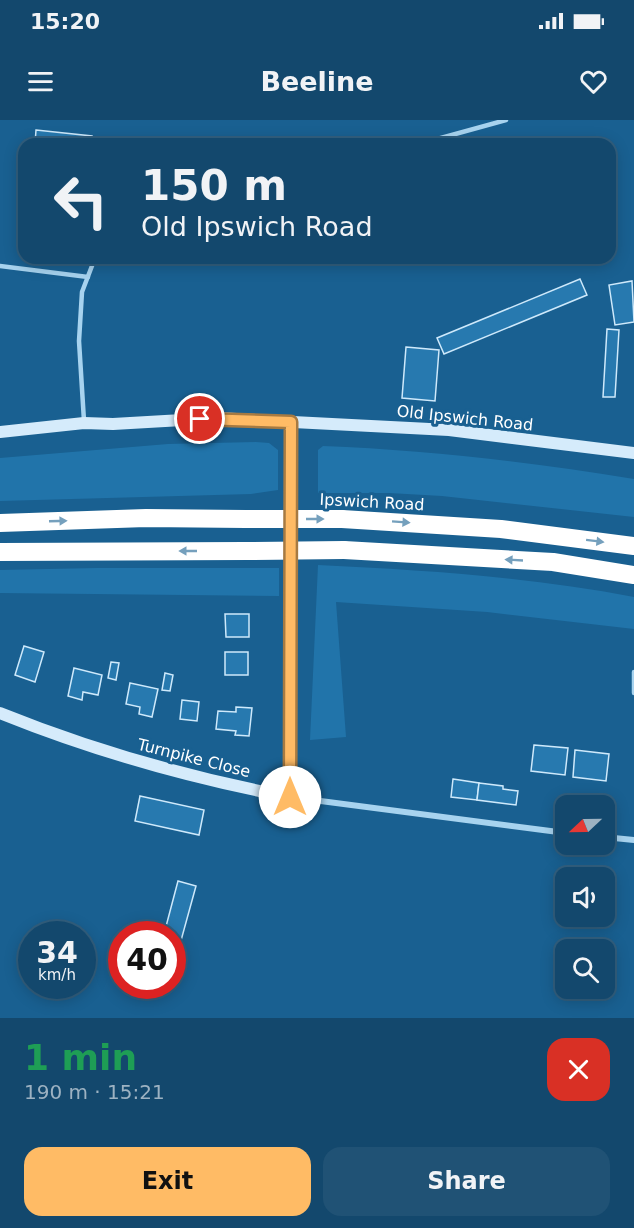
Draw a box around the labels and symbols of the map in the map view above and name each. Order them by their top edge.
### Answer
pin [174,393,225,444]
street label: Old Ipswich Road [396,401,534,435]
street label: Ipswich Road [319,490,425,514]
one-way arrow [306,514,325,524]
one-way arrow [49,517,68,526]
one-way arrow [391,518,410,527]
one-way arrow [585,536,604,545]
one-way arrow [178,546,197,556]
one-way arrow [504,556,523,565]
street label: Turnpike Close [135,735,252,781]
position arrow [258,765,322,829]
north arrow [555,795,615,855]
speed limit sign: 40 [108,921,186,999]

